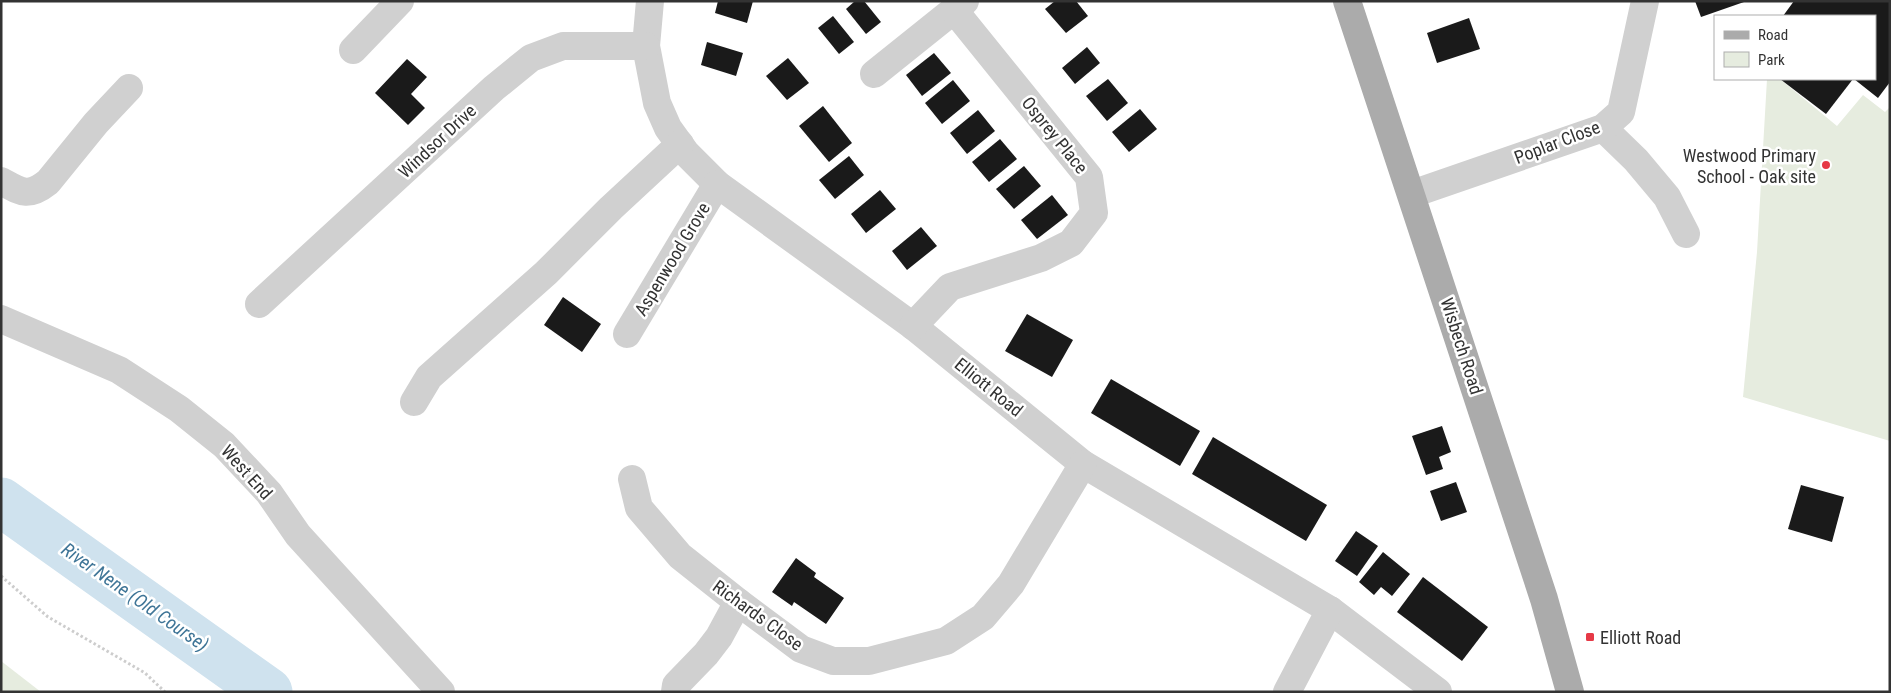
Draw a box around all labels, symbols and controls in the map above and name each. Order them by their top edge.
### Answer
legend [1714,15,1876,80]
text: Road [1758,26,1788,44]
text: Park [1758,51,1785,69]
street label: Osprey Place [1018,92,1092,178]
street label: Windsor Drive [394,100,480,182]
street label: Poplar Close [1511,116,1603,168]
place label: Westwood Primary School - Oak site [1683,145,1816,187]
marker: Westwood Primary School - Oak site [1820,159,1832,171]
street label: Aspenwood Grove [630,199,714,319]
street label: Wisbech Road [1436,295,1488,397]
street label: Elliott Road [951,353,1027,421]
street label: West End [217,440,277,504]
water label: River Nene (Old Course) [57,538,213,656]
street label: Richards Close [709,575,807,655]
place label: Elliott Road [1600,627,1681,648]
marker: Elliott Road [1584,631,1596,643]

